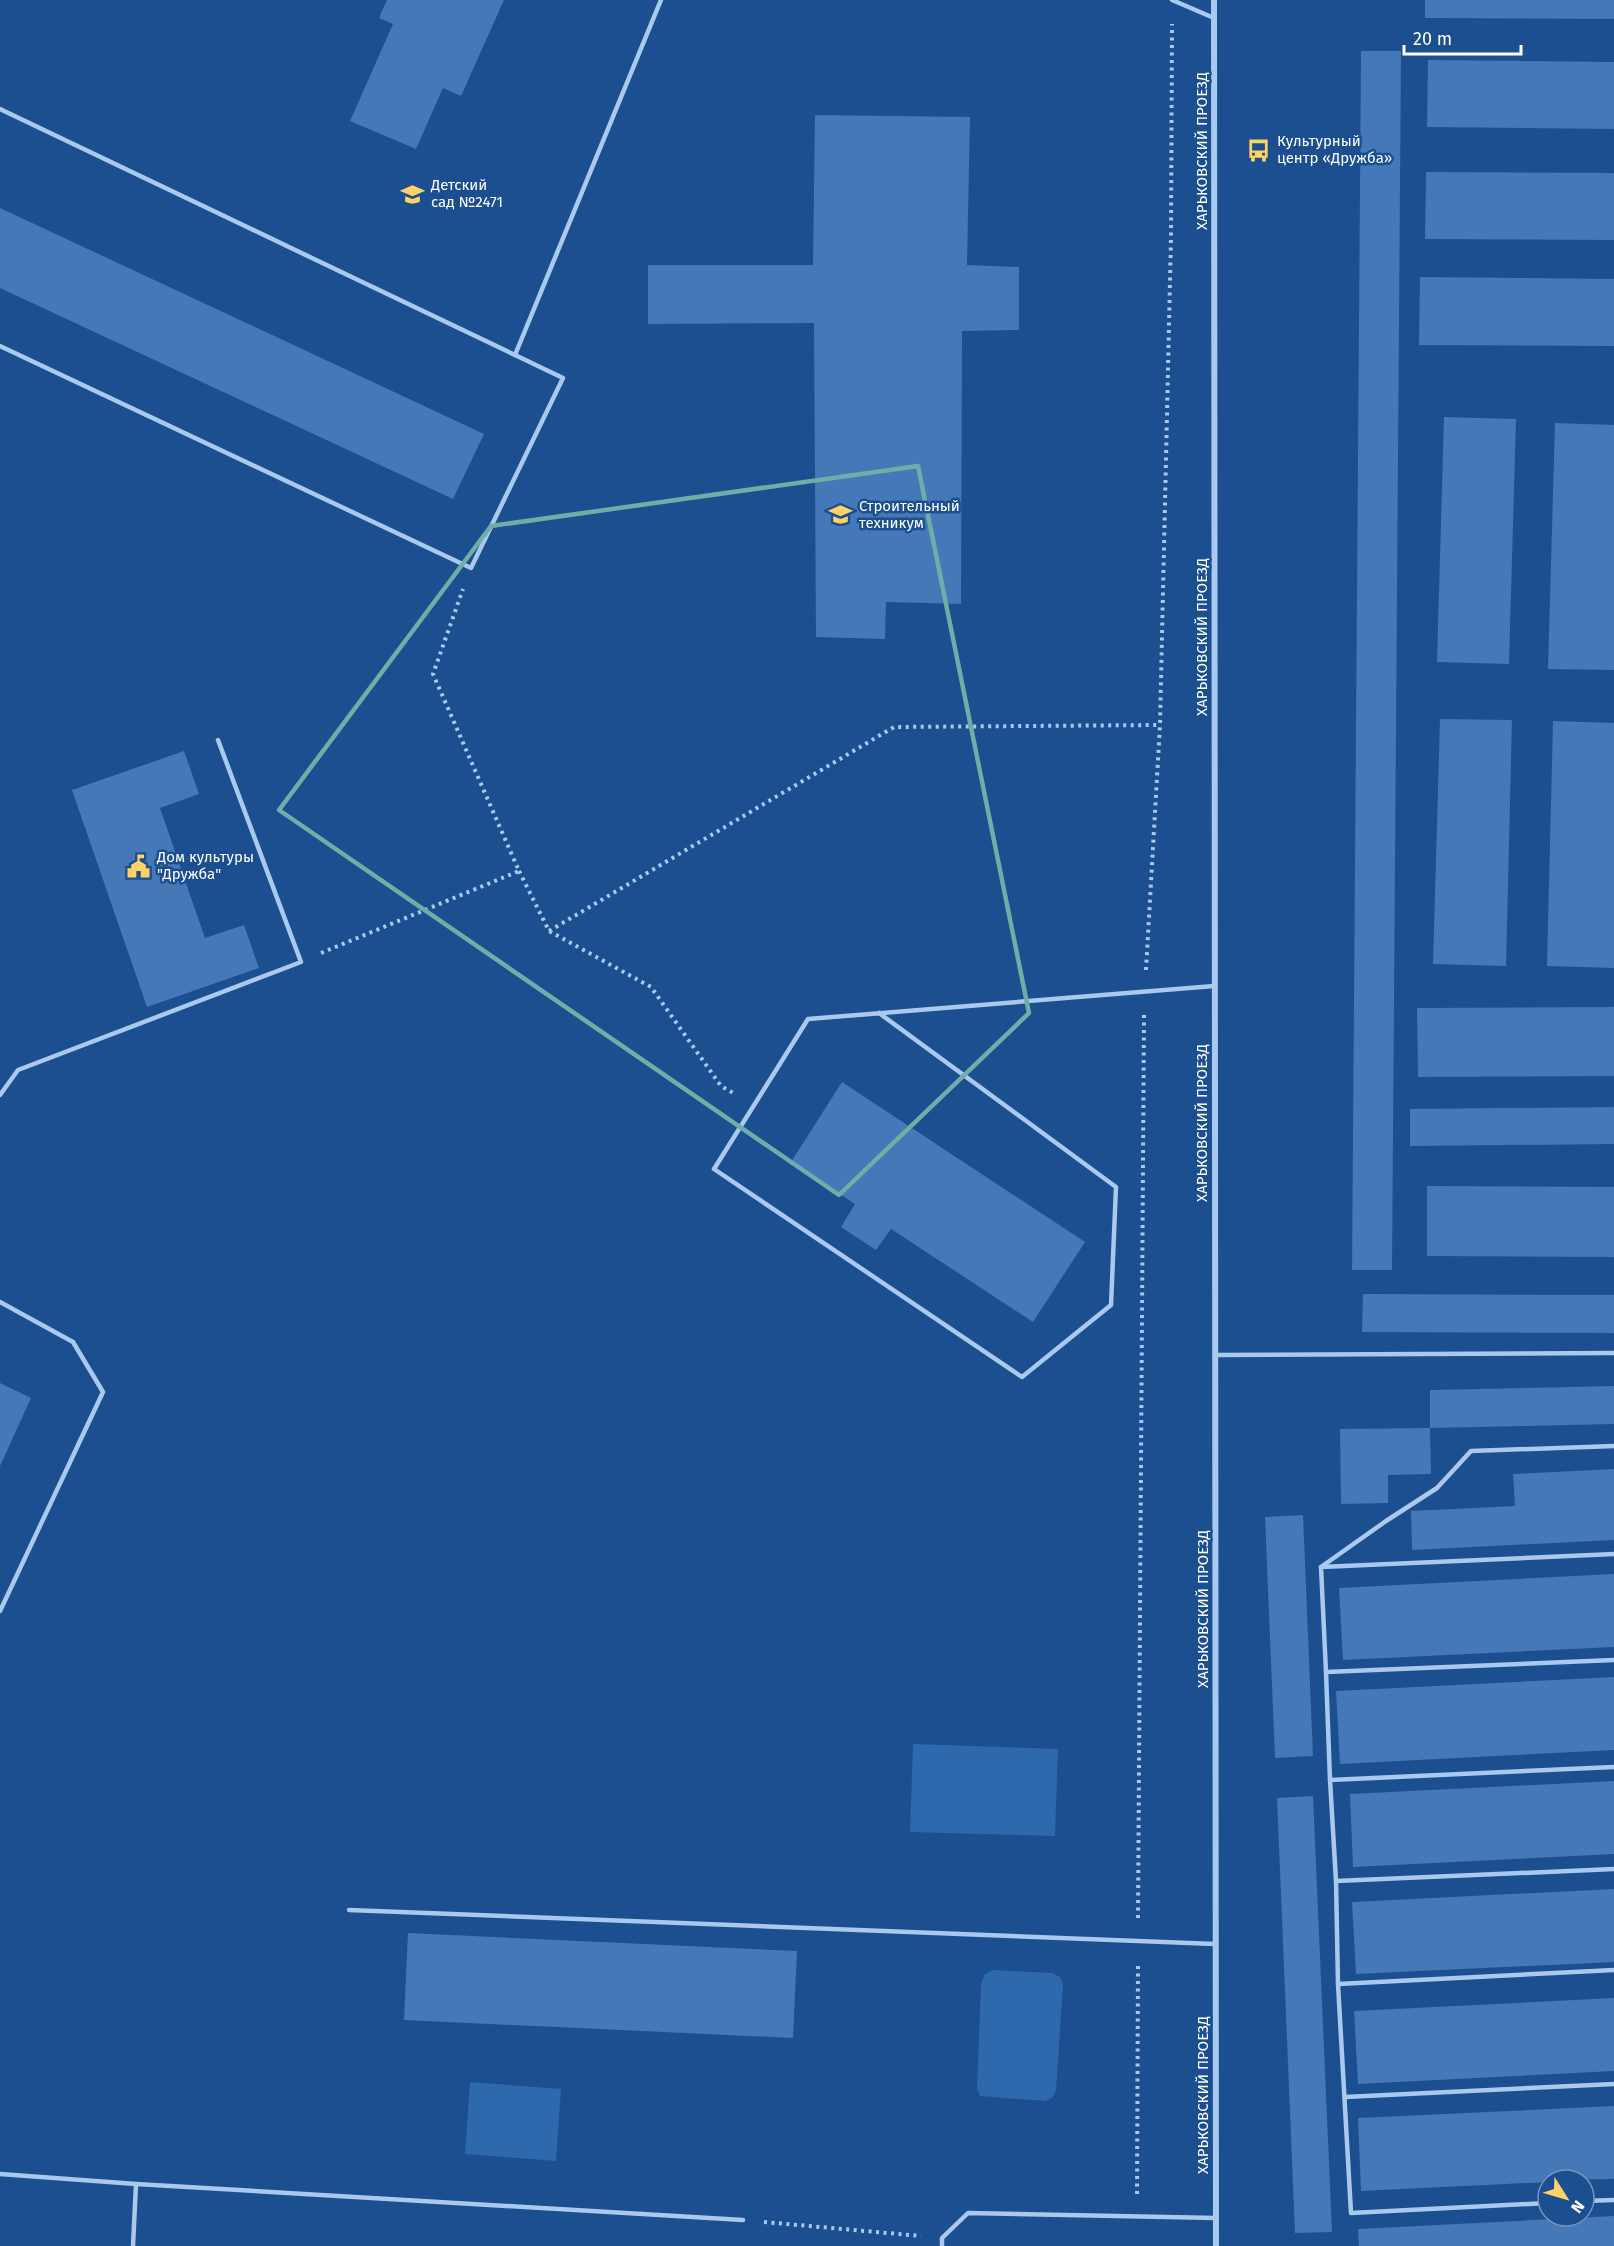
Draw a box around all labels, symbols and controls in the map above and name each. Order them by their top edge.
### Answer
scale bar [1404,18,1521,56]
text: 20 m [1413,28,1452,50]
street label: ХАРЬКОВСКИЙ ПРОЕЗД [1193,72,1211,230]
place label: Культурный центр «Дружба» [1277,132,1392,167]
bus stop icon: Культурный центр «Дружба» [1246,137,1272,163]
place label: Детский сад №2471 [430,176,503,211]
school or university icon: Детский сад №2471 [400,181,426,207]
place label: Строительный техникум [859,497,960,532]
school or university icon: Строительный техникум [828,502,854,528]
street label: ХАРЬКОВСКИЙ ПРОЕЗД [1193,558,1211,716]
place label: Дом культуры "Дружба" [156,848,254,883]
public building icon: Дом культуры "Дружба" [126,853,152,879]
street label: ХАРЬКОВСКИЙ ПРОЕЗД [1193,1044,1211,1202]
street label: ХАРЬКОВСКИЙ ПРОЕЗД [1194,1530,1212,1688]
street label: ХАРЬКОВСКИЙ ПРОЕЗД [1194,2016,1212,2174]
north arrow [1536,2168,1596,2228]
text: N [1567,2197,1588,2217]

